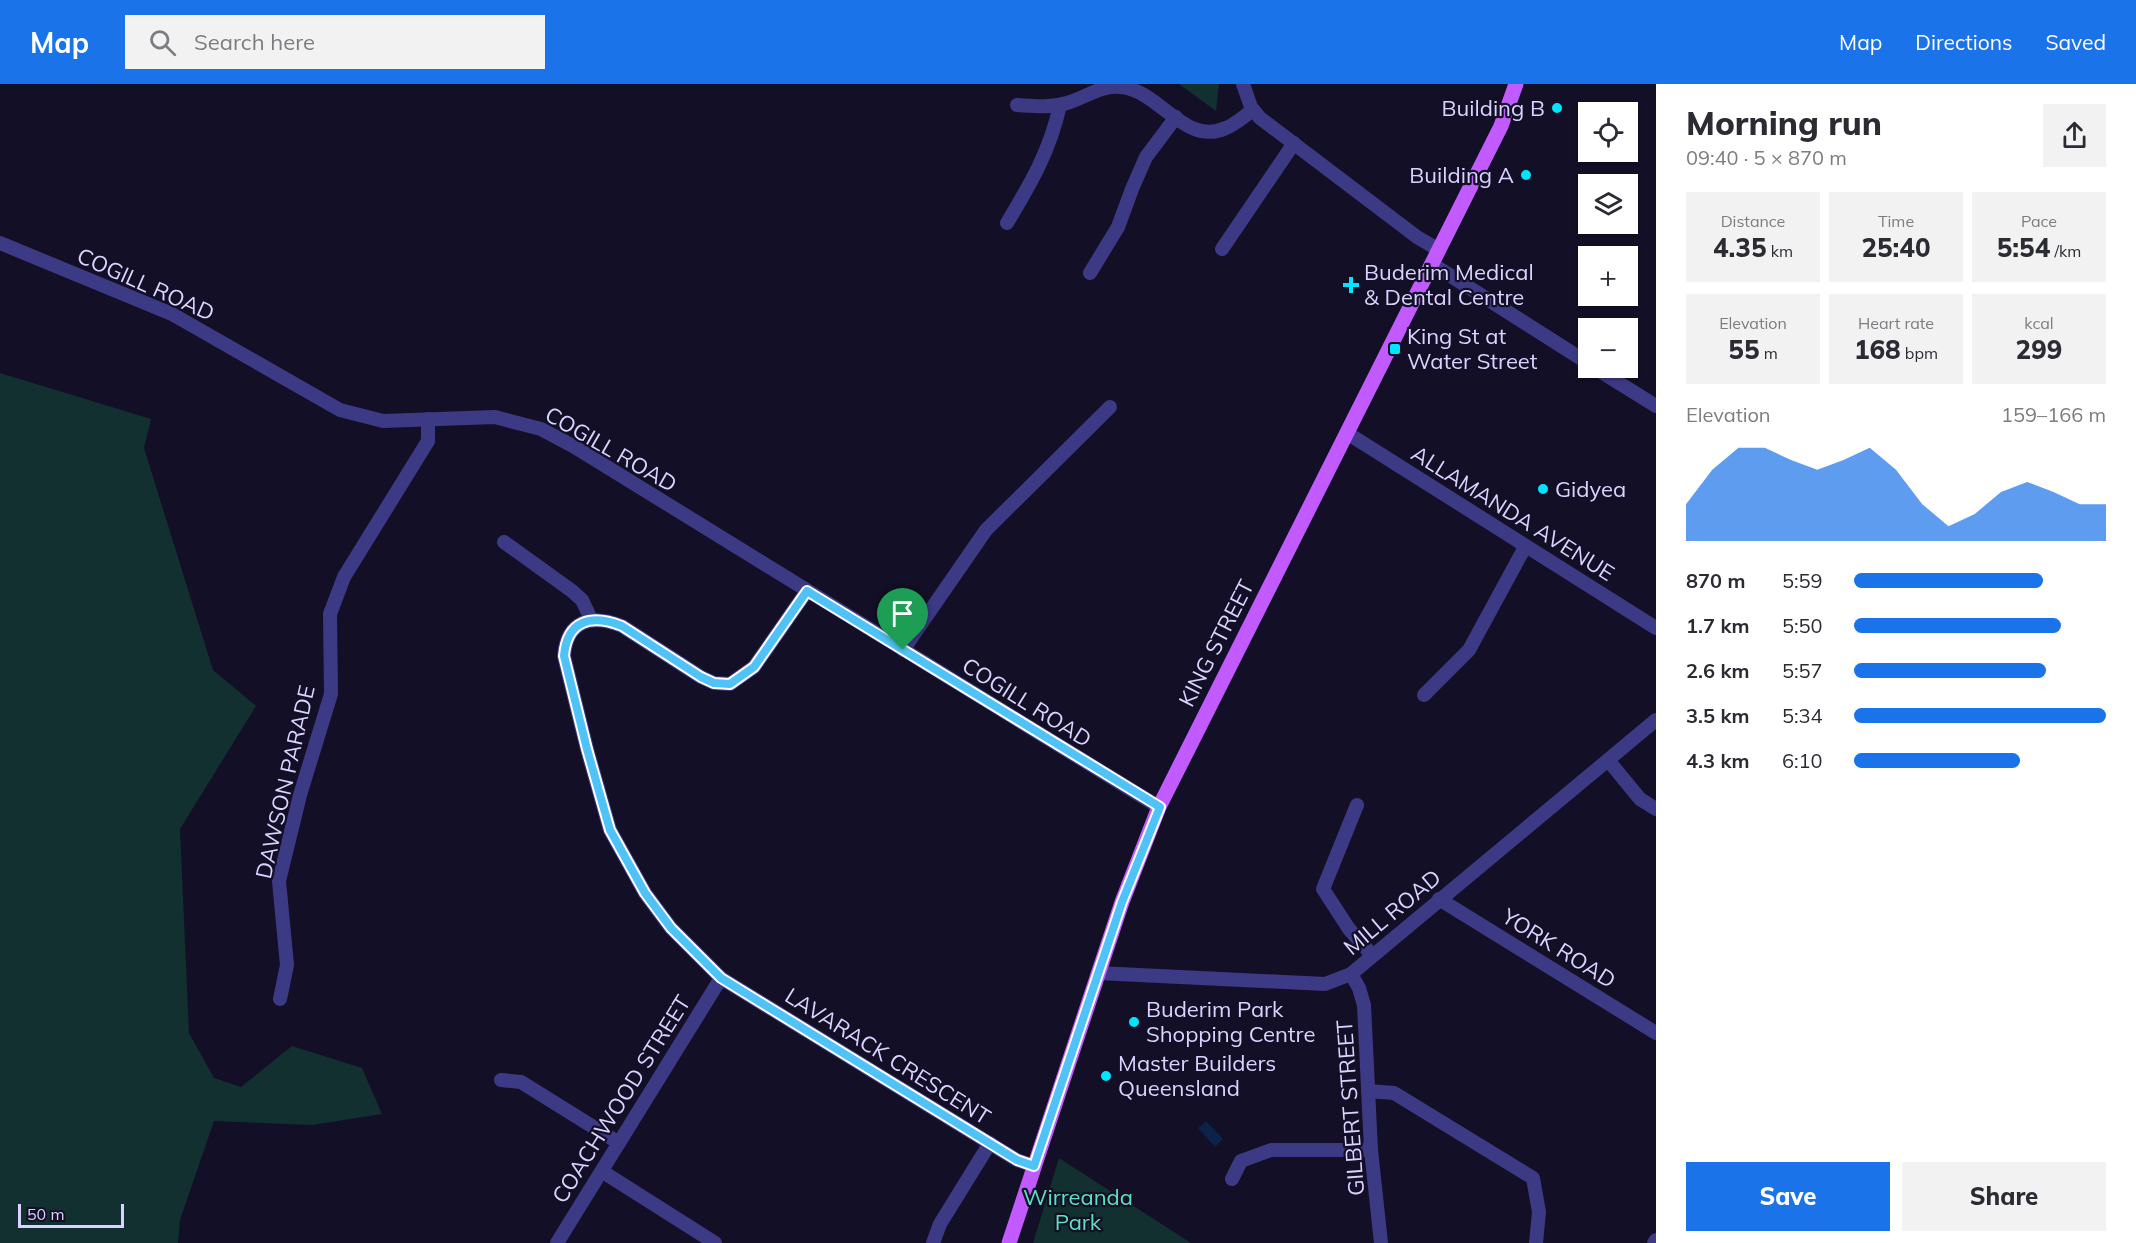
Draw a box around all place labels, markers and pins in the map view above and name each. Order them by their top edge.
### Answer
place label: Building B [1442,94,1545,122]
marker: Building B [1550,101,1564,115]
place label: Building A [1409,161,1514,189]
marker: Building A [1519,168,1533,182]
place label: Buderim Medical & Dental Centre [1364,258,1534,311]
marker: Buderim Medical & Dental Centre [1342,276,1360,294]
place label: King St at Water Street [1407,322,1538,375]
marker: King St at Water Street [1388,342,1402,356]
place label: Gidyea [1555,475,1626,503]
marker: Gidyea [1536,482,1550,496]
pin [877,588,928,650]
place label: Buderim Park Shopping Centre [1146,995,1315,1048]
marker: Buderim Park Shopping Centre [1127,1015,1141,1029]
place label: Master Builders Queensland [1118,1049,1276,1102]
marker: Master Builders Queensland [1099,1069,1113,1083]

